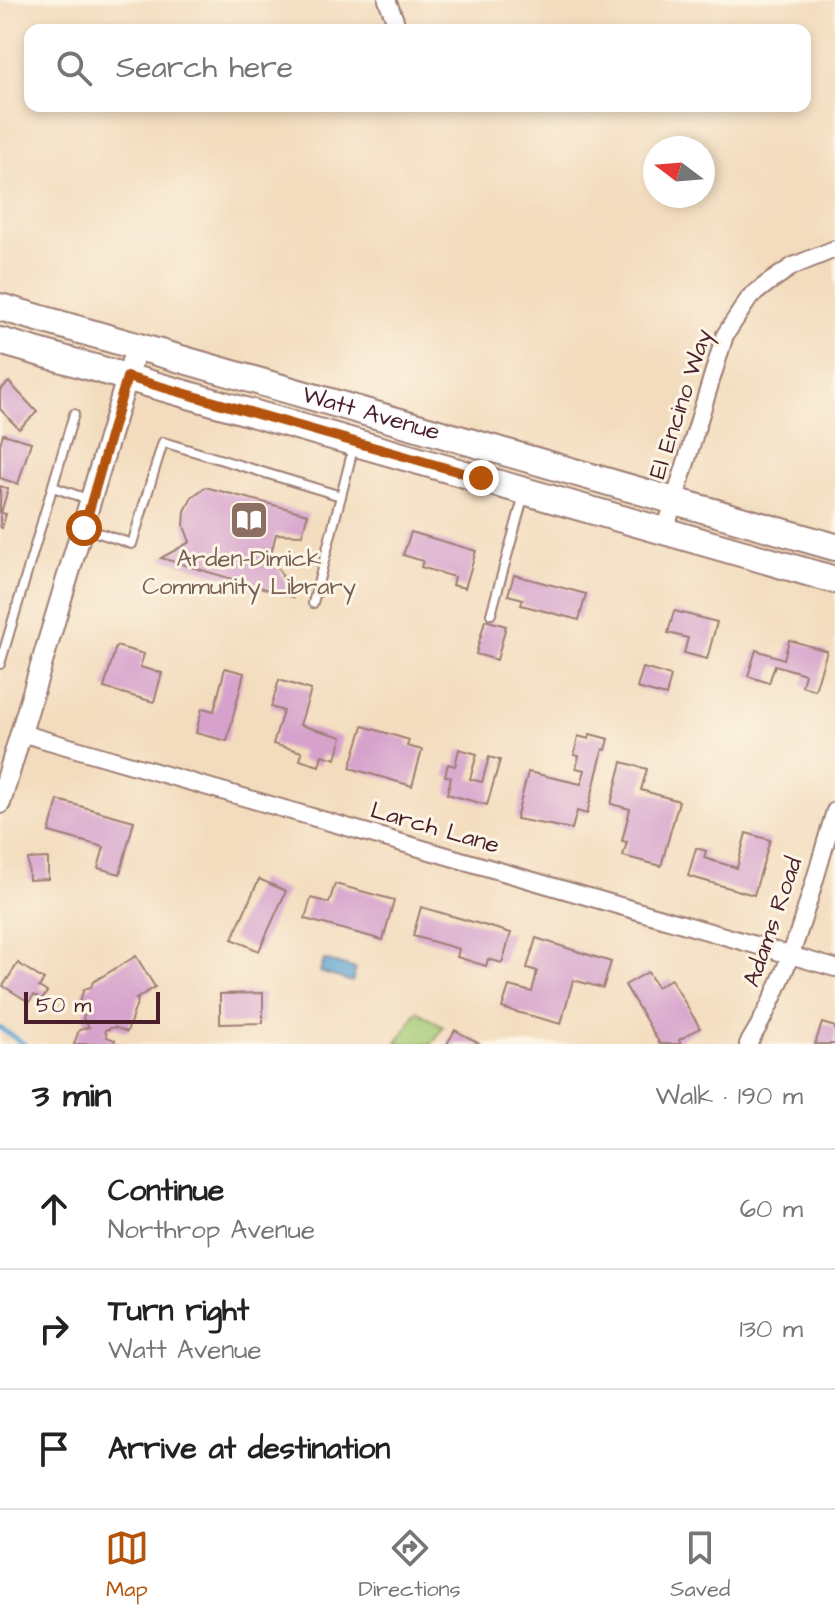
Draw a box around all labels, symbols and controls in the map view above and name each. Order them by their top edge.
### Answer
search box [24,24,811,112]
icon: search [52,46,96,90]
text: Search here [116,47,293,89]
north arrow [643,136,715,208]
street label: El Encino Way [641,325,722,484]
street label: Watt Avenue [298,378,444,450]
route end [463,460,499,496]
library icon: Arden-Dimick Community Library [228,499,270,541]
route start [66,510,102,546]
place label: Arden-Dimick Community Library [142,542,356,605]
street label: Larch Lane [367,793,503,863]
street label: Adams Road [735,852,811,992]
scale bar [24,988,160,1024]
text: 50 m [36,990,91,1021]
text: 3 min [32,1072,112,1120]
text: Walk · 190 m [656,1078,803,1114]
text: Continue [108,1170,224,1212]
icon: ahead [32,1187,76,1231]
text: 60 m [740,1191,803,1227]
text: Northrop Avenue [108,1212,315,1248]
text: Turn right [108,1290,249,1332]
icon: right [32,1307,76,1351]
text: 130 m [739,1311,803,1347]
text: Watt Avenue [108,1332,262,1368]
icon: arrive [32,1427,76,1471]
text: Arrive at destination [108,1428,390,1470]
tab: Map [105,1526,149,1605]
tab: Directions [358,1526,461,1605]
tab: Saved [670,1526,730,1605]

